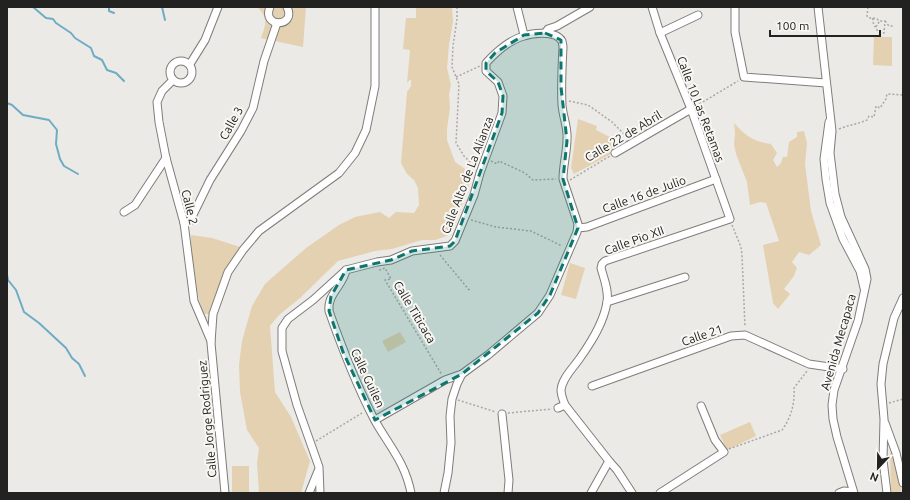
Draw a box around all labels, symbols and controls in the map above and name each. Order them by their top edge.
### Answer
scale bar [770,12,880,38]
text: 100 m [776,19,809,32]
street label: Calle 10 Las Retamas [675,54,727,164]
street label: Calle 3 [217,104,245,142]
street label: Calle 22 de Abril [582,108,664,164]
street label: Calle Alto de La Alianza [439,115,495,235]
street label: Calle 16 de Julio [601,173,687,215]
street label: Calle 2 [179,188,201,226]
street label: Calle Pio XII [602,223,666,257]
street label: Calle Titicaca [391,279,439,345]
street label: Avenida Mecapaca [818,292,858,392]
street label: Calle 21 [680,322,724,348]
street label: Calle Guilen [349,346,387,410]
street label: Calle Jorge Rodriguez [195,359,219,478]
north arrow [858,448,898,488]
text: N [868,470,880,484]

